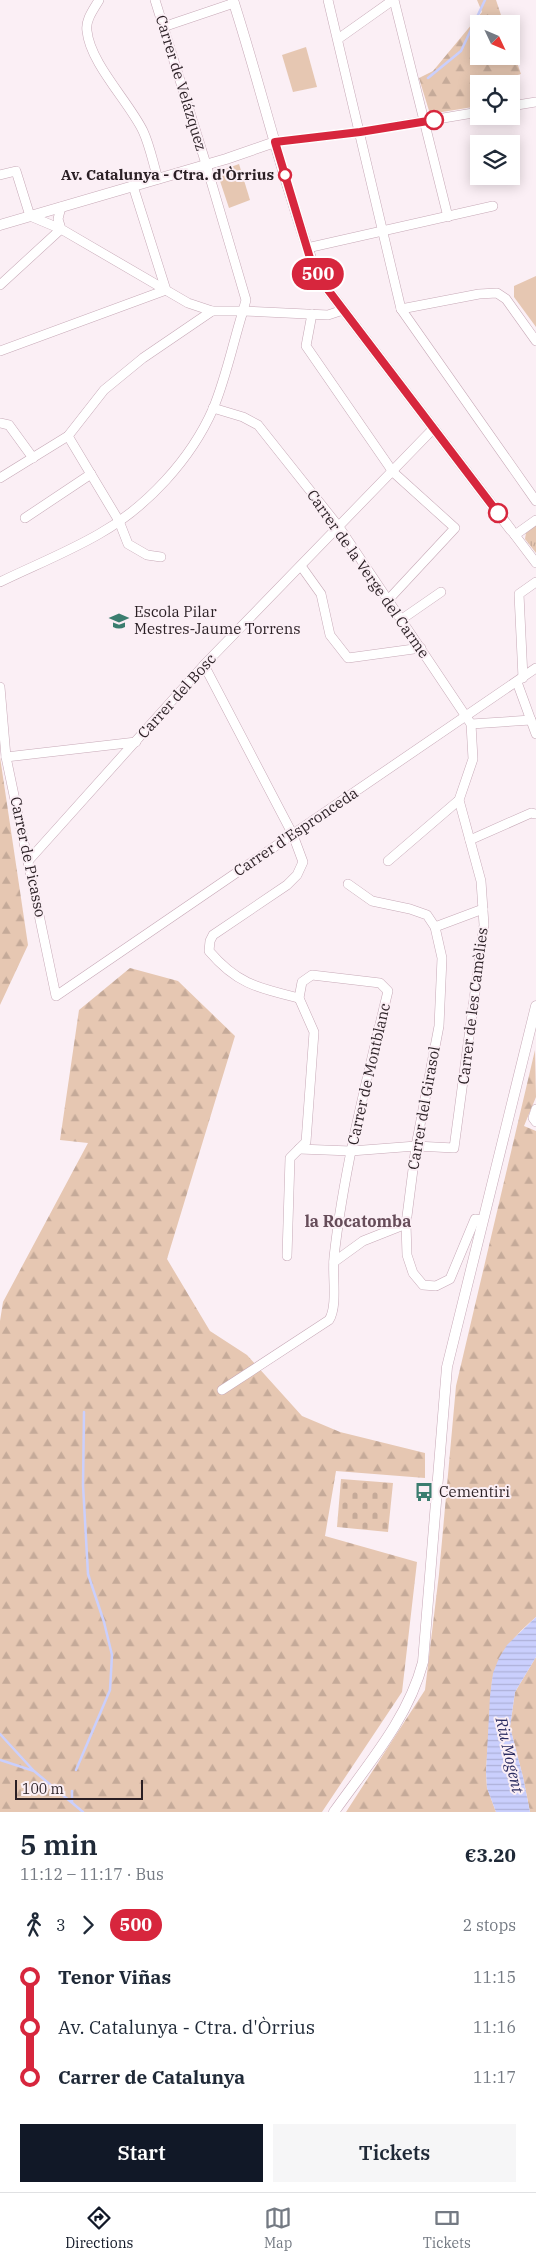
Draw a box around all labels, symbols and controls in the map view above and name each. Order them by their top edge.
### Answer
street label: Carrer de Velázquez [152,13,211,153]
north arrow [470,15,520,65]
map controls [470,15,520,185]
button: locate [470,75,520,125]
unlabelled marker [424,110,444,130]
button: layers [470,135,520,185]
place label: Av. Catalunya - Ctra. d'Òrrius [61,165,274,184]
marker: Av. Catalunya - Ctra. d'Òrrius [278,168,292,182]
line badge: 500 [289,258,347,290]
text: 500 [302,262,334,285]
street label: Carrer de la Verge del Carme [303,486,434,662]
unlabelled marker [488,503,508,523]
place label: Escola Pilar Mestres-Jaume Torrens [134,602,301,638]
school or university icon: Escola Pilar Mestres-Jaume Torrens [108,610,130,632]
street label: Carrer del Bosc [133,649,220,742]
street label: Carrer d'Espronceda [230,783,362,880]
street label: Carrer de Picasso [6,795,51,919]
street label: Carrer de les Camèlies [453,926,492,1085]
street label: Carrer de Montblanc [343,1001,394,1147]
street label: Carrer del Girasol [403,1045,444,1171]
district label: la Rocatomba [305,1211,411,1231]
bus stop icon: Cementiri [413,1481,435,1503]
place label: Cementiri [439,1482,510,1501]
water label: Riu Mogent [491,1714,529,1796]
scale bar [15,1777,142,1800]
text: 100 m [22,1780,64,1798]
text: 5 min [20,1826,98,1863]
text: €3.20 [465,1843,516,1867]
text: 11:12 – 11:17 · Bus [20,1864,164,1884]
icon: walk [20,1911,48,1939]
icon: forward [74,1911,102,1939]
text: 500 [120,1913,152,1936]
text: 3 [56,1915,66,1935]
text: 2 stops [463,1915,516,1935]
text: Tenor Viñas [58,1965,171,1989]
text: 11:15 [473,1967,516,1987]
text: Av. Catalunya - Ctra. d'Òrrius [58,2015,315,2039]
text: 11:16 [473,2017,516,2037]
text: Carrer de Catalunya [58,2065,245,2089]
text: 11:17 [473,2067,516,2087]
button: Start [20,2124,263,2182]
button: Tickets [273,2124,516,2182]
tab: Directions [65,2204,133,2252]
tab: Map [264,2204,292,2252]
tab: Tickets [423,2204,471,2252]

